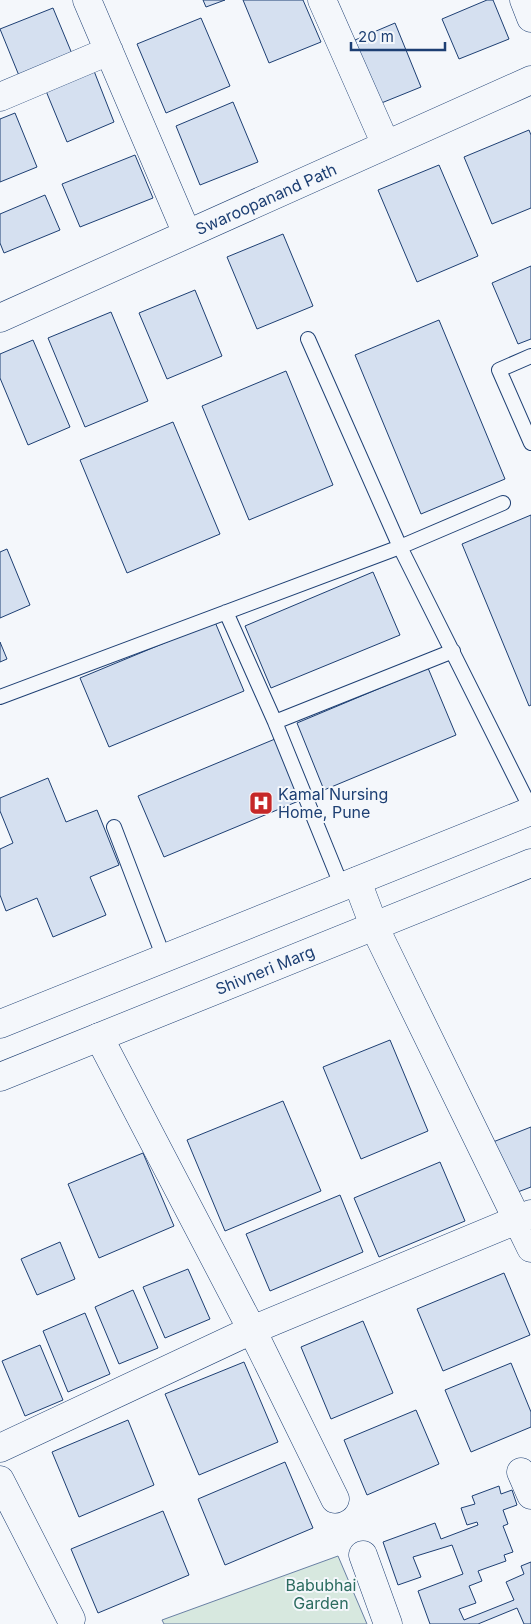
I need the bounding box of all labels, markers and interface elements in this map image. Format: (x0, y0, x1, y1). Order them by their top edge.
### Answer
scale bar (351, 20, 445, 52)
text: 20 m (358, 27, 394, 46)
street label: Swaroopanand Path (192, 159, 340, 239)
place label: Kamal Nursing Home, Pune (278, 784, 388, 822)
hospital icon: Kamal Nursing Home, Pune (248, 790, 274, 816)
street label: Shivneri Marg (213, 941, 317, 999)
park label: Babubhai Garden (286, 1575, 356, 1613)

